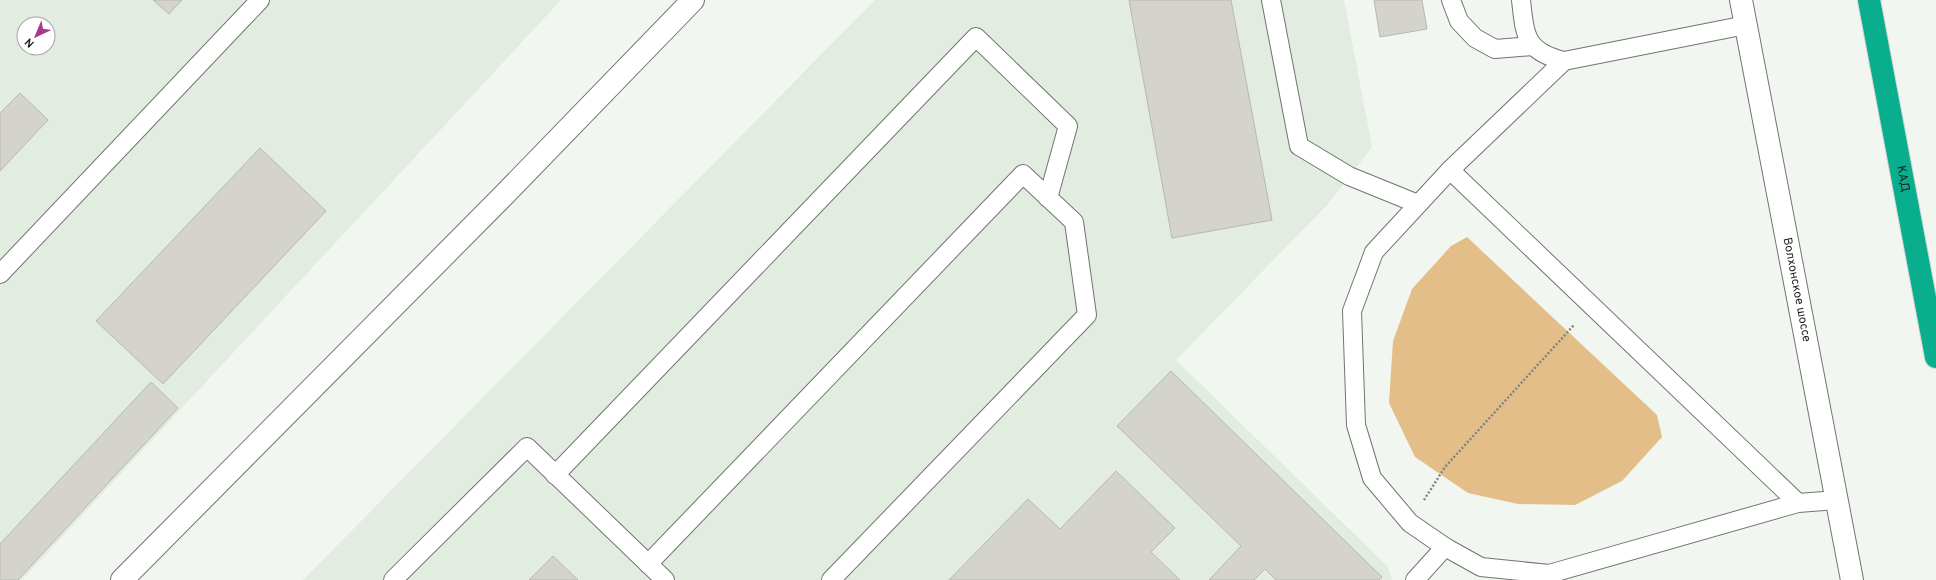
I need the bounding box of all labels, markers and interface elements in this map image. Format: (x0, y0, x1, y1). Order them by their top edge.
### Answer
north arrow (16, 16, 56, 56)
text: N (22, 35, 37, 50)
street label: КАД (1892, 164, 1913, 193)
street label: Волхонское шоссе (1779, 236, 1814, 343)

